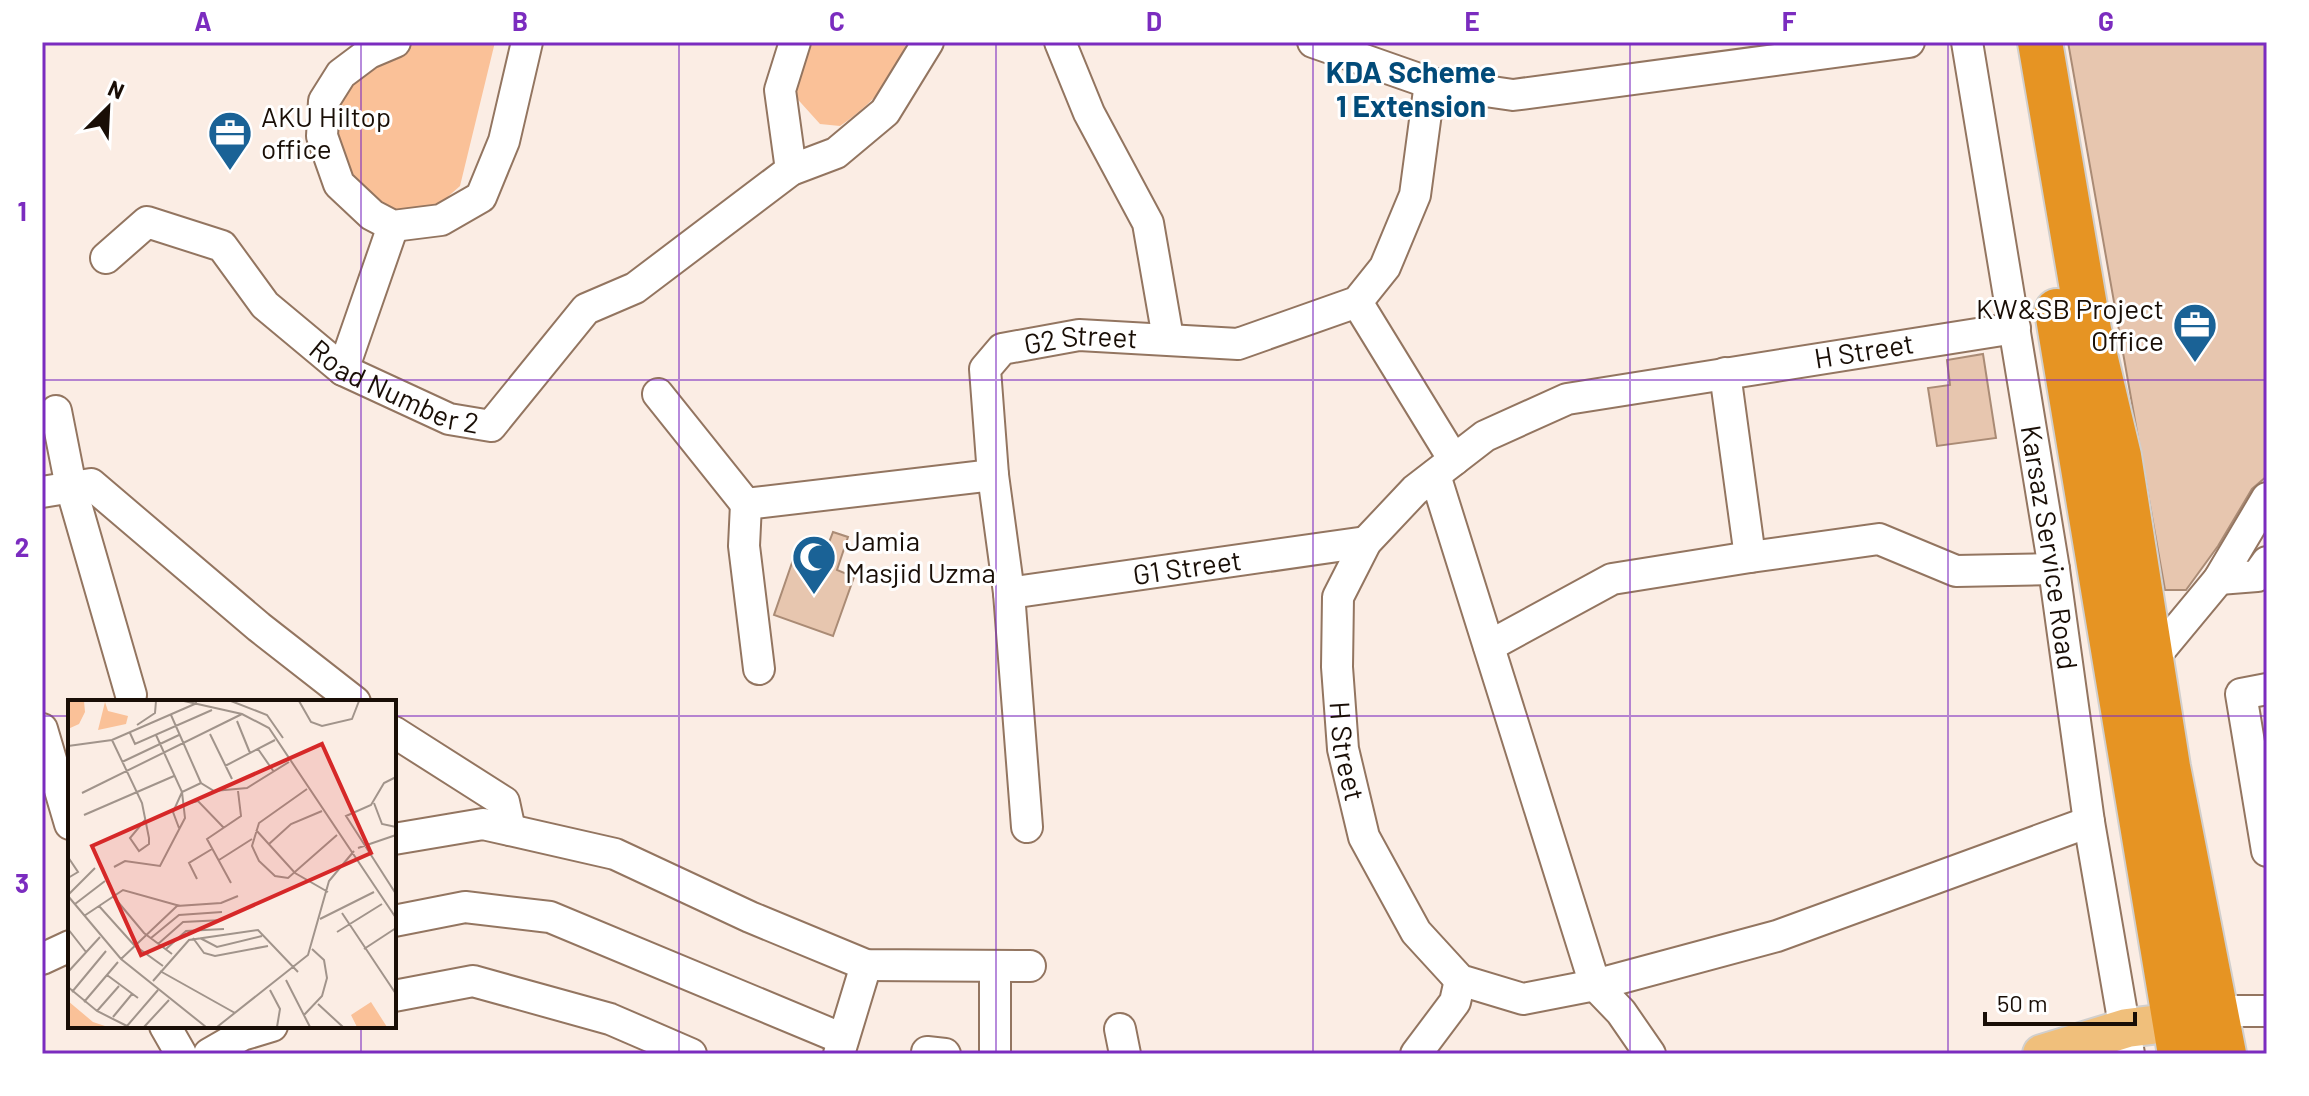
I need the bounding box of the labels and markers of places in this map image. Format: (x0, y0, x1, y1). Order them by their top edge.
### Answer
place label: AKU Hiltop office (261, 99, 391, 165)
office icon: AKU Hiltop office (206, 109, 254, 172)
place label: KW&SB Project Office (1976, 291, 2164, 357)
office icon: KW&SB Project Office (2171, 301, 2219, 364)
place label: Jamia Masjid Uzma (845, 523, 996, 589)
mosque icon: Jamia Masjid Uzma (790, 533, 838, 596)

